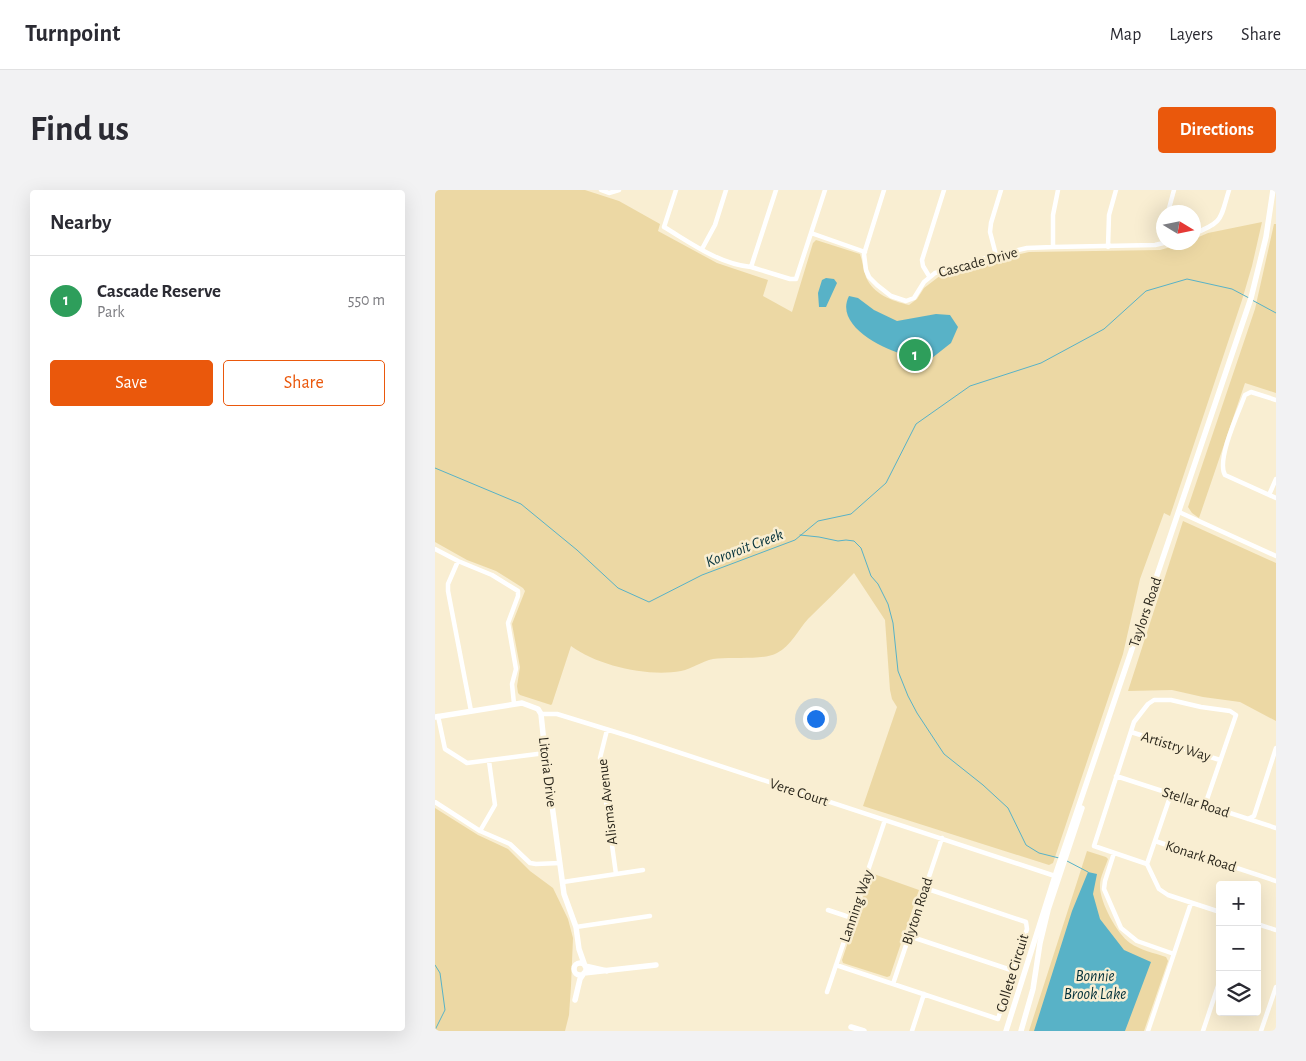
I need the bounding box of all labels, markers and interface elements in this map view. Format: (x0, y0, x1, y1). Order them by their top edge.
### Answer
text: Turnpoint (25, 22, 120, 46)
text: Map (1110, 26, 1141, 44)
text: Layers (1169, 26, 1213, 44)
text: Share (1241, 26, 1281, 44)
button: Directions (1158, 107, 1276, 153)
text: Find us (30, 112, 129, 147)
north arrow (1156, 205, 1201, 250)
text: Nearby (50, 212, 111, 233)
street label: Cascade Drive (937, 245, 1019, 280)
text: Cascade Reserve (97, 282, 221, 301)
text: 1 (63, 292, 69, 308)
text: 550 m (348, 292, 385, 308)
text: Park (97, 304, 125, 320)
pin: 1 (899, 336, 931, 374)
button: Save (50, 360, 213, 406)
button: Share (223, 360, 385, 406)
water label: Kororoit Creek (703, 526, 785, 570)
street label: Taylors Road (1126, 575, 1165, 649)
your location (803, 706, 829, 732)
street label: Artistry Way (1139, 729, 1213, 764)
street label: Litoria Drive (536, 736, 559, 808)
street label: Alisma Avenue (595, 758, 620, 846)
street label: Vere Court (768, 776, 830, 809)
street label: Stellar Road (1160, 785, 1232, 820)
street label: Konark Road (1164, 838, 1238, 875)
street label: Lanning Way (837, 868, 876, 944)
street label: Blyton Road (900, 875, 935, 947)
map controls (1216, 881, 1261, 1016)
button: + (1216, 881, 1261, 926)
button: − (1216, 926, 1261, 971)
street label: Collete Circuit (993, 932, 1032, 1014)
water label: Bonnie Brook Lake (1064, 968, 1126, 1002)
button: layers (1216, 971, 1261, 1016)

